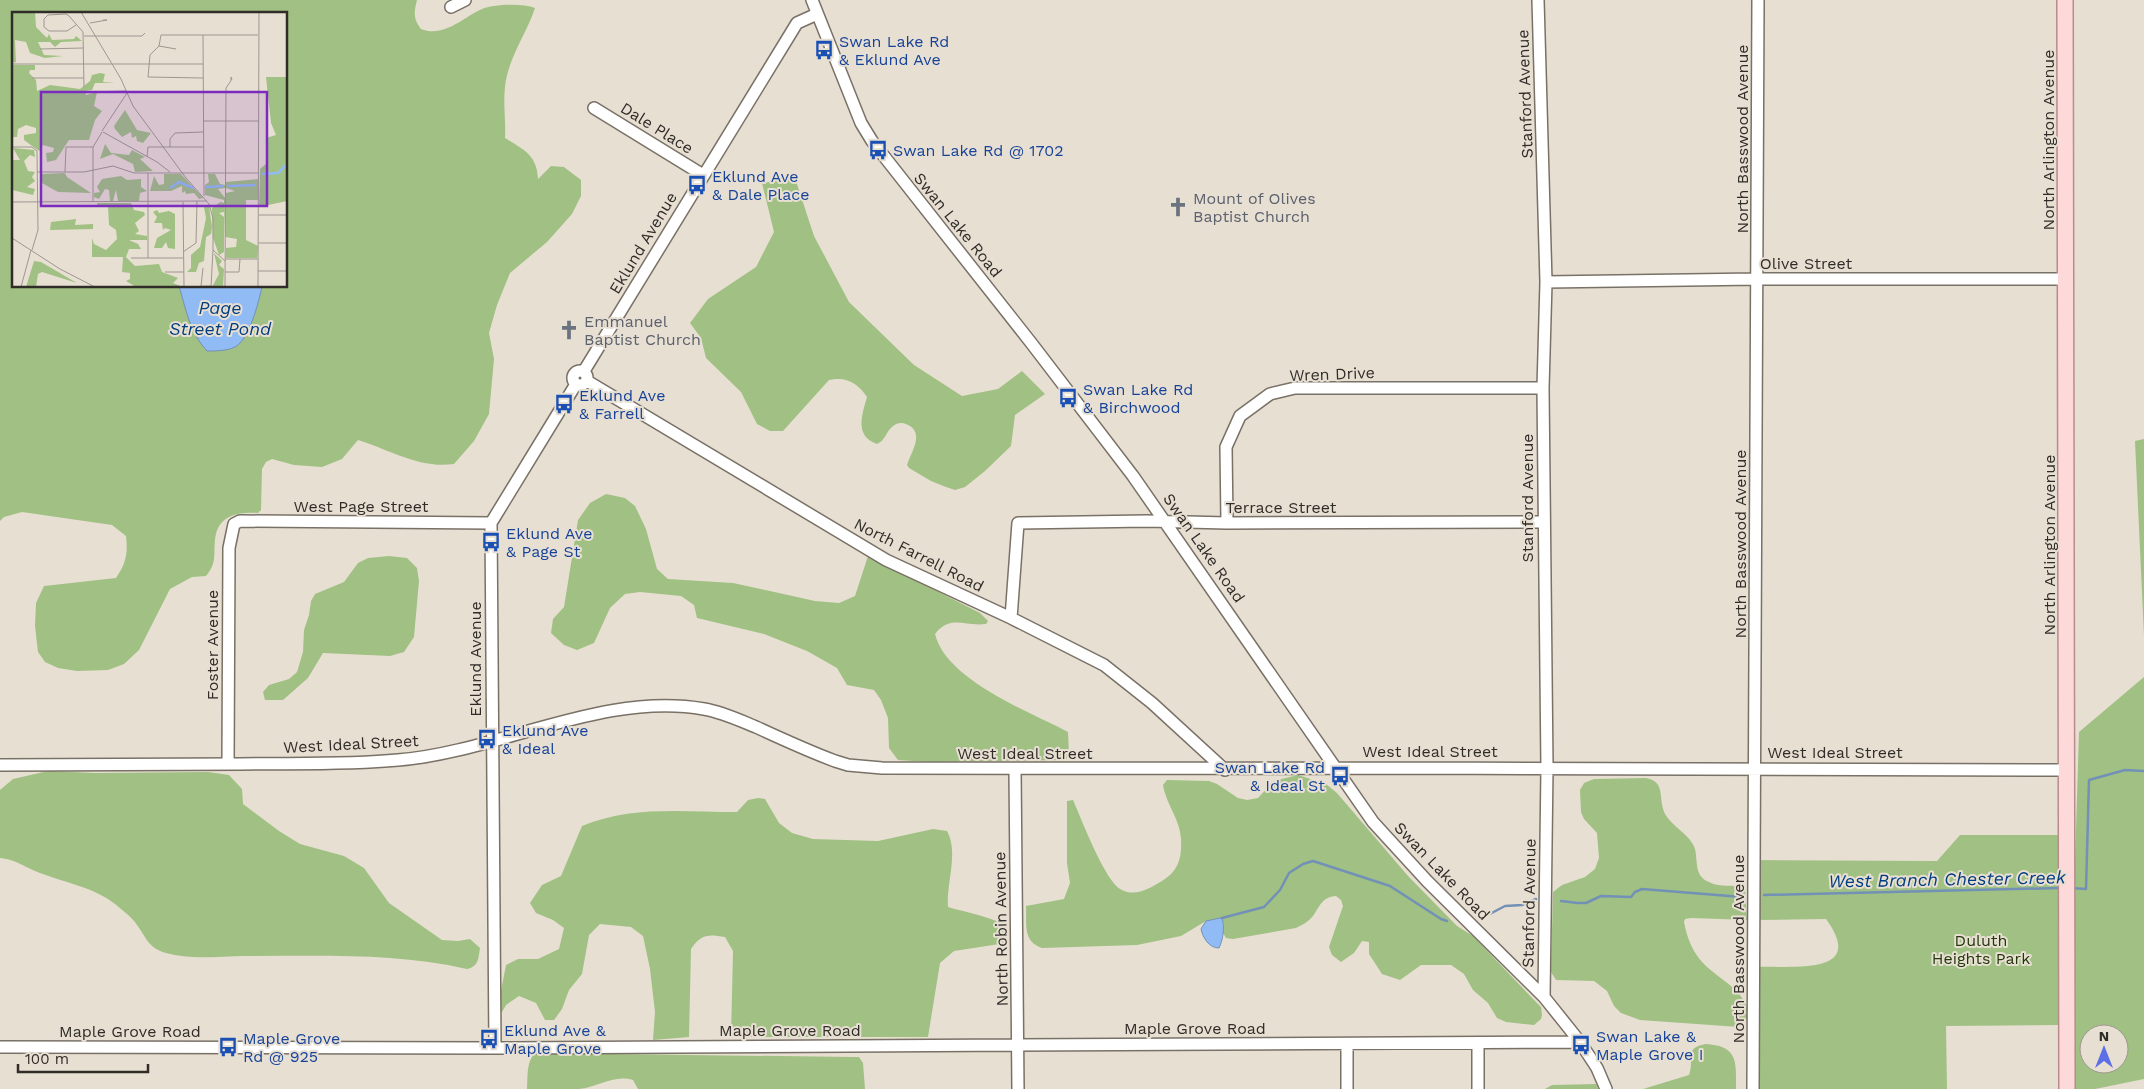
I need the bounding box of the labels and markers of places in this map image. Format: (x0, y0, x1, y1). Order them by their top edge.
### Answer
place label: Swan Lake Rd & Eklund Ave (839, 32, 949, 69)
bus stop icon: Swan Lake Rd & Eklund Ave (813, 39, 835, 61)
bus stop icon: Swan Lake Rd @ 1702 (867, 139, 889, 161)
place label: Swan Lake Rd @ 1702 (893, 141, 1063, 160)
place label: Eklund Ave & Dale Place (712, 167, 810, 204)
bus stop icon: Eklund Ave & Dale Place (686, 174, 708, 196)
place label: Mount of Olives Baptist Church (1193, 189, 1316, 226)
church icon: Mount of Olives Baptist Church (1167, 196, 1189, 218)
place label: Emmanuel Baptist Church (584, 312, 701, 349)
church icon: Emmanuel Baptist Church (558, 319, 580, 341)
place label: Swan Lake Rd & Birchwood (1083, 380, 1193, 417)
place label: Eklund Ave & Farrell (579, 386, 665, 423)
bus stop icon: Swan Lake Rd & Birchwood (1057, 387, 1079, 409)
bus stop icon: Eklund Ave & Farrell (553, 393, 575, 415)
place label: Eklund Ave & Page St (506, 524, 592, 561)
bus stop icon: Eklund Ave & Page St (480, 531, 502, 553)
place label: Eklund Ave & Ideal (502, 721, 588, 758)
bus stop icon: Eklund Ave & Ideal (476, 728, 498, 750)
place label: Swan Lake Rd & Ideal St (1215, 758, 1325, 795)
bus stop icon: Swan Lake Rd & Ideal St (1329, 765, 1351, 787)
place label: Eklund Ave & Maple Grove (504, 1021, 607, 1058)
place label: Swan Lake & Maple Grove I (1596, 1027, 1703, 1064)
bus stop icon: Eklund Ave & Maple Grove (478, 1028, 500, 1050)
place label: Maple Grove Rd @ 925 (243, 1029, 340, 1066)
bus stop icon: Swan Lake & Maple Grove I (1570, 1034, 1592, 1056)
bus stop icon: Maple Grove Rd @ 925 (217, 1036, 239, 1058)

